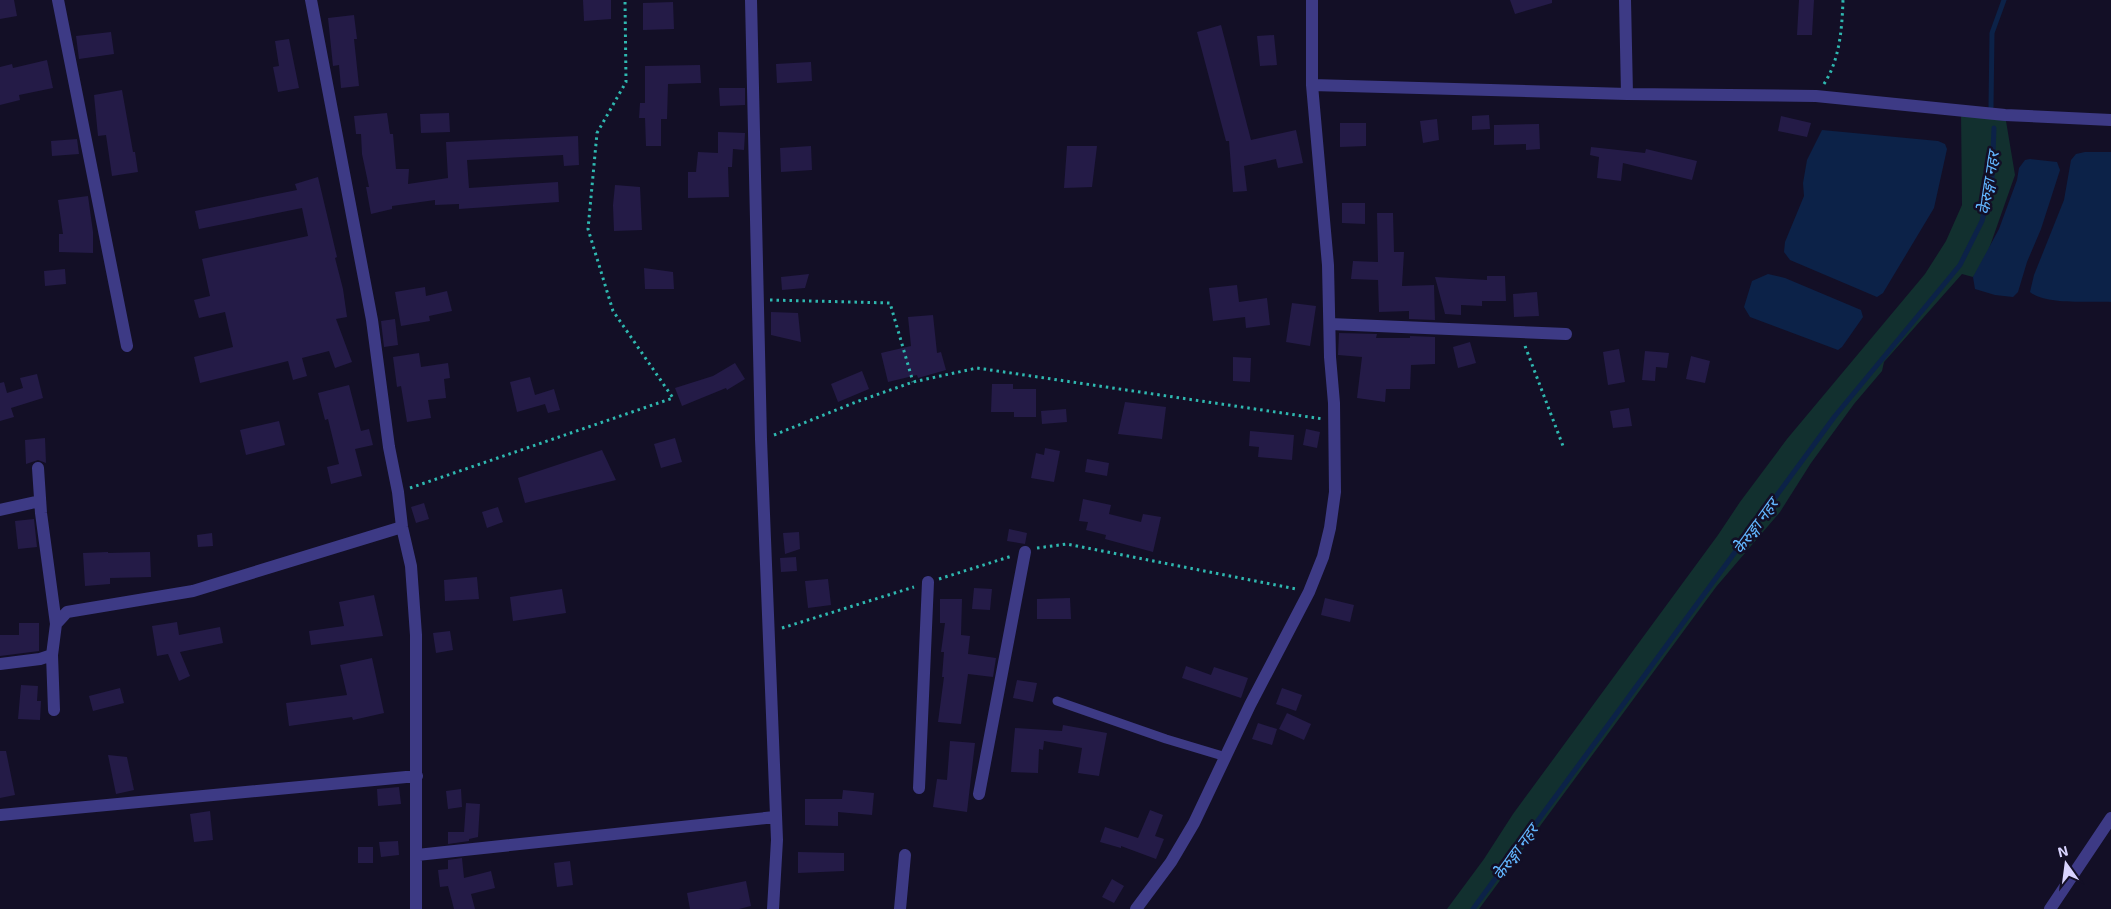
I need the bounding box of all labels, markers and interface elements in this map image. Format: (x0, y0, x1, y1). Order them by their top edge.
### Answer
water label: केेरुङ्गा नहर (1973, 147, 2002, 216)
water label: केेरुङ्गा नहर (1728, 492, 1783, 557)
water label: केेरुङ्गा नहर (1488, 818, 1543, 883)
north arrow (2041, 839, 2091, 889)
text: N (2056, 841, 2070, 860)

